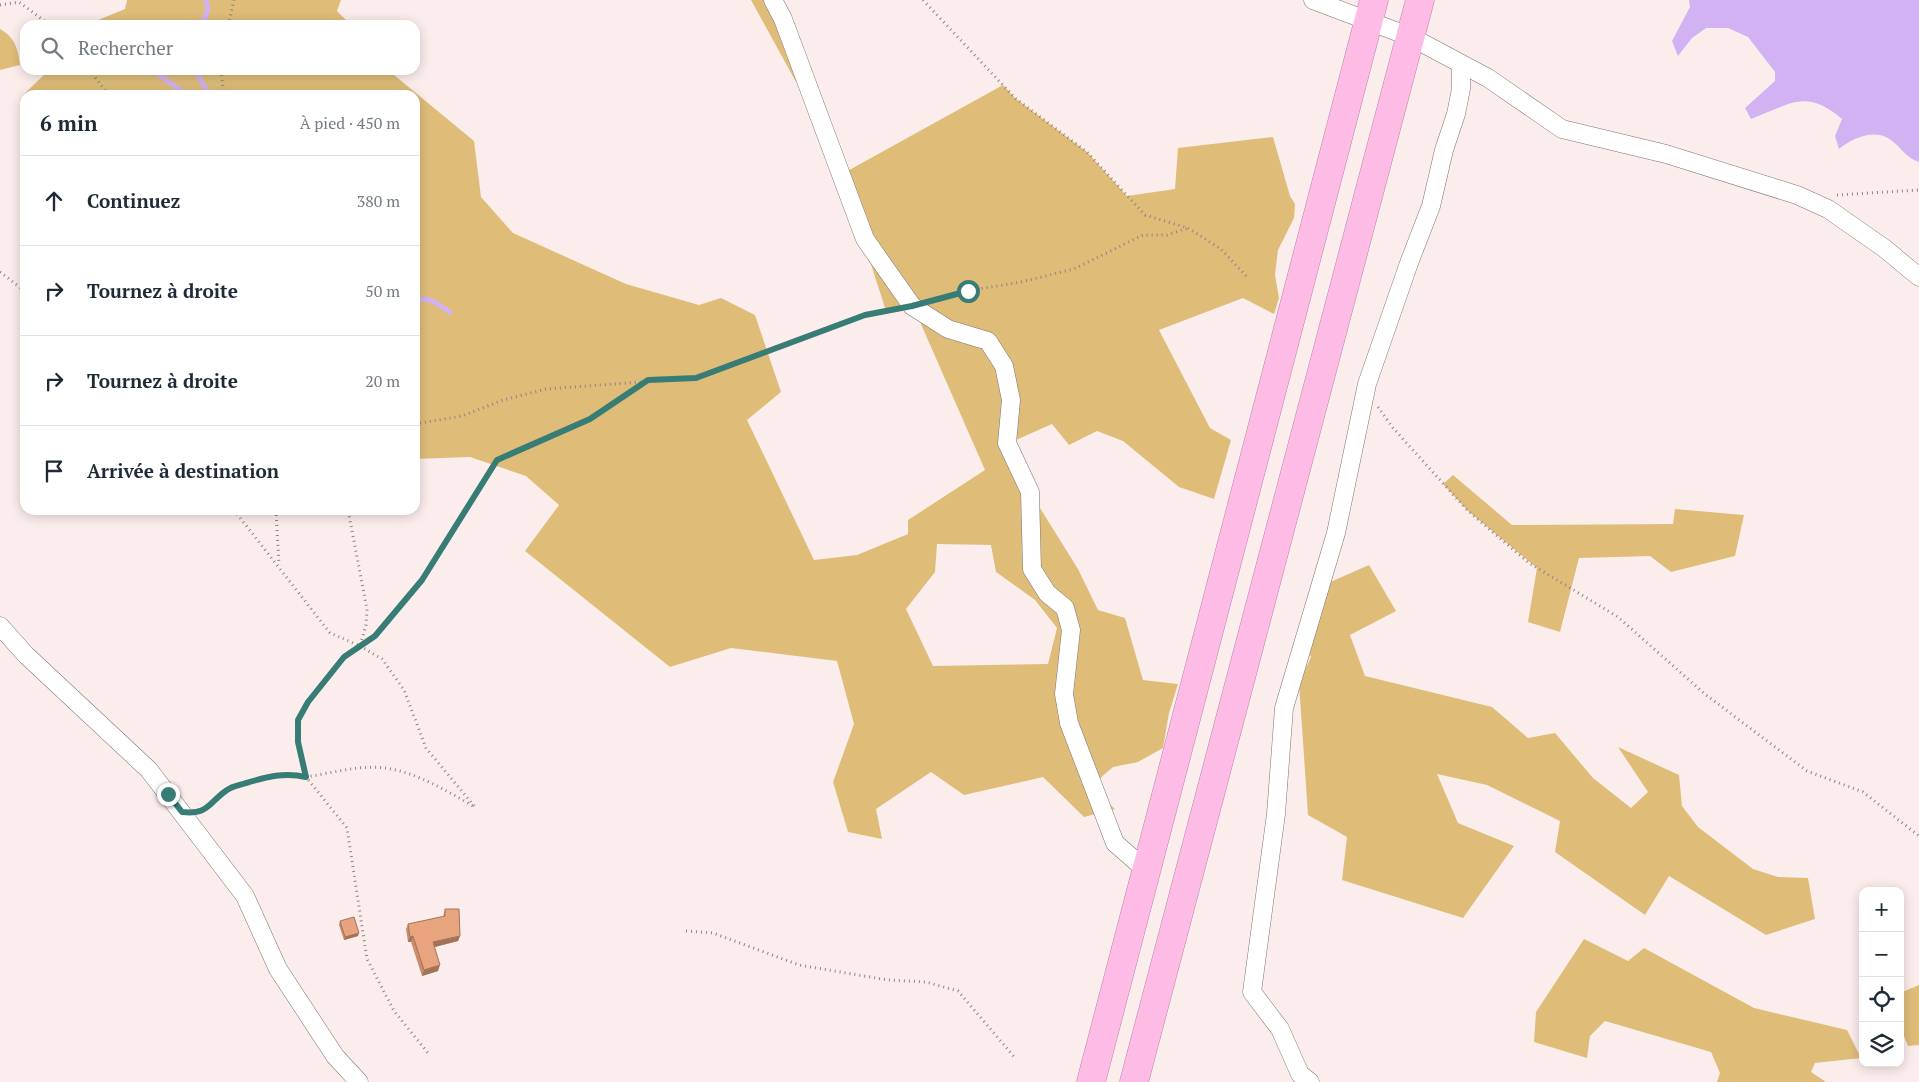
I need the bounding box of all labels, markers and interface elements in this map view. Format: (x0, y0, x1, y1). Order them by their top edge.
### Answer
search box (20, 20, 420, 75)
icon: search (38, 34, 66, 62)
text: Rechercher (78, 35, 173, 60)
text: 6 min (40, 109, 97, 137)
text: À pied · 450 m (300, 112, 400, 134)
icon: ahead (40, 187, 68, 215)
text: Continuez (87, 188, 180, 213)
text: 380 m (357, 190, 400, 212)
icon: right (40, 277, 68, 305)
text: Tournez à droite (87, 278, 238, 303)
text: 50 m (365, 280, 400, 302)
route start (957, 280, 980, 303)
icon: right (40, 367, 68, 395)
text: Tournez à droite (87, 368, 238, 393)
text: 20 m (365, 370, 400, 392)
icon: arrive (40, 457, 68, 485)
text: Arrivée à destination (87, 458, 279, 483)
route end (157, 783, 180, 806)
map controls (1859, 887, 1904, 1067)
button: + (1859, 887, 1904, 932)
button: − (1859, 932, 1904, 977)
button: locate (1859, 977, 1904, 1022)
button: layers (1859, 1022, 1904, 1067)

